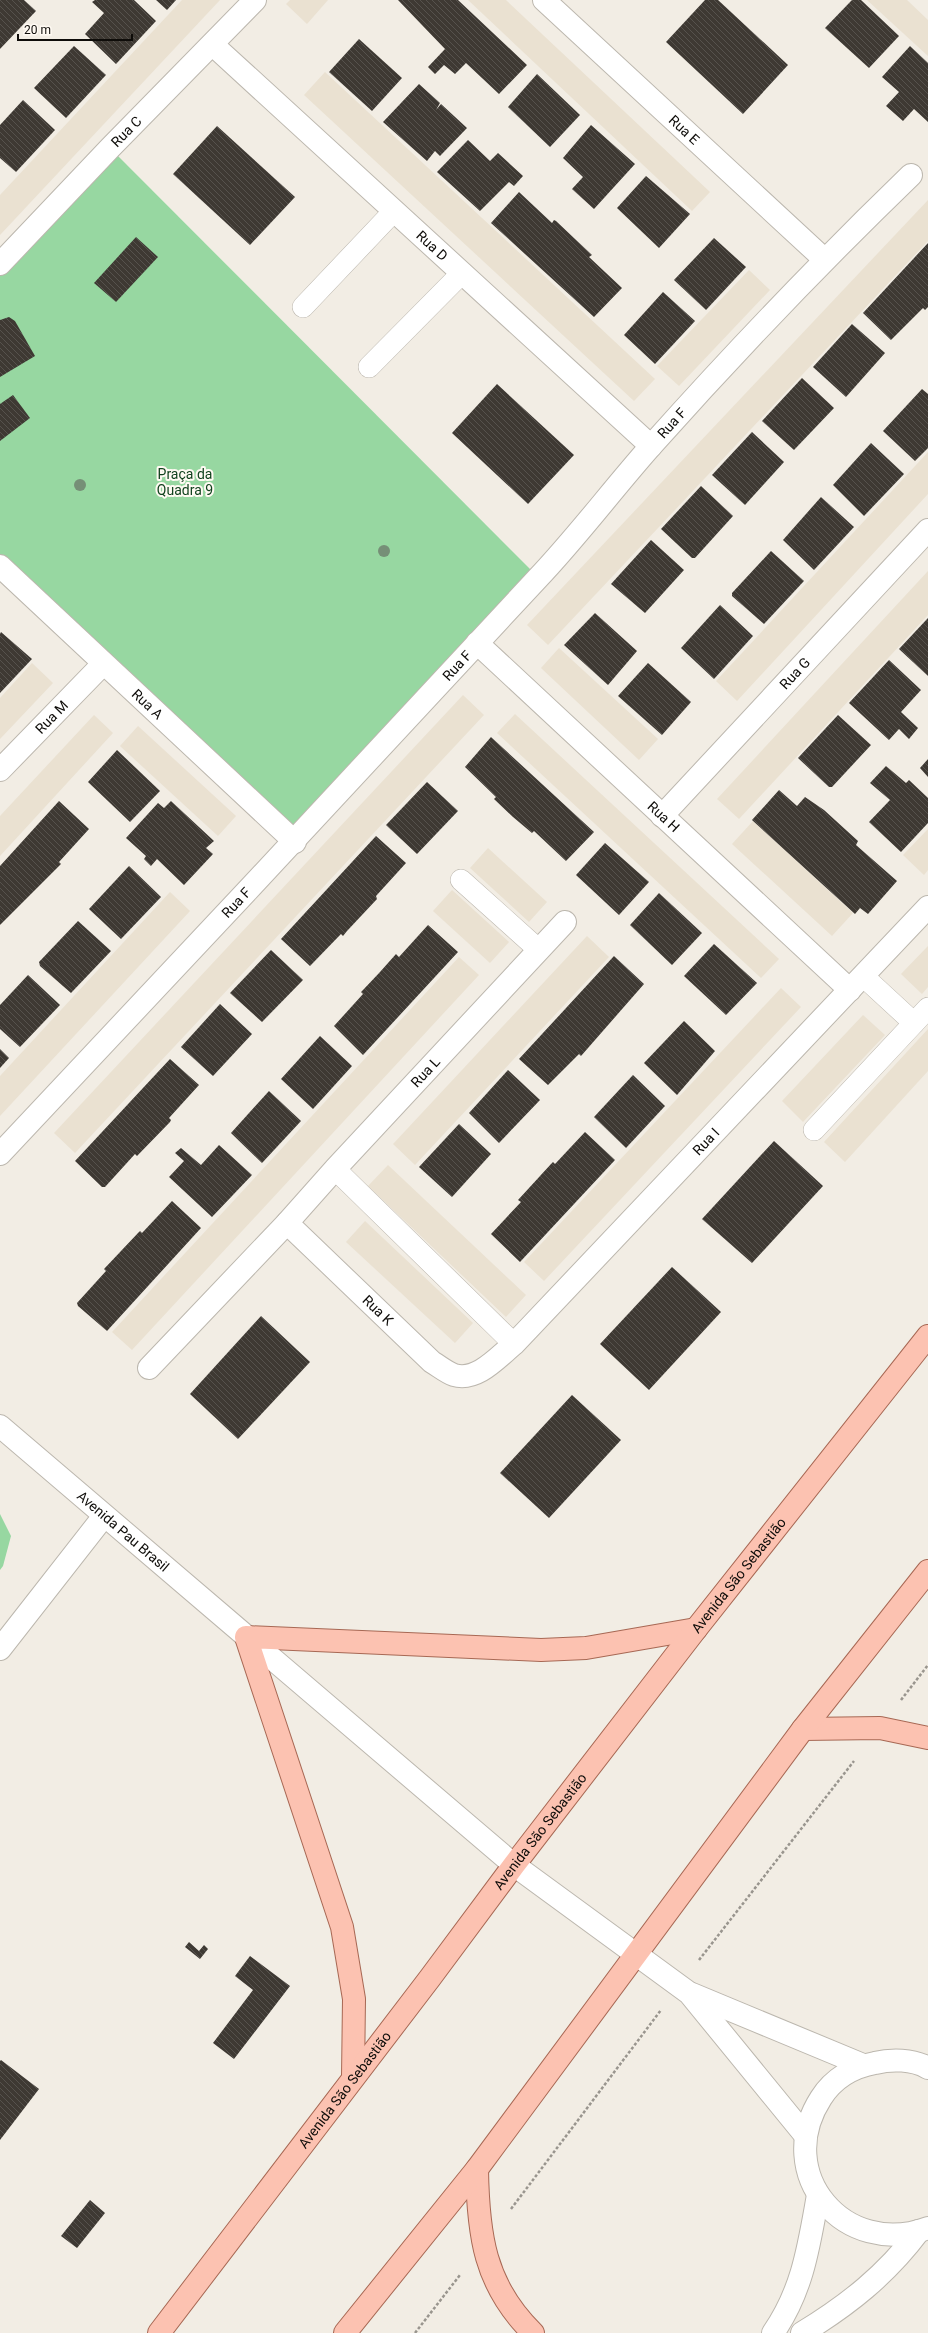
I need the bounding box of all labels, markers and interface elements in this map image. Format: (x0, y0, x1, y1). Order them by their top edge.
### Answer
scale bar (18, 16, 132, 42)
text: 20 m (24, 23, 51, 37)
street label: Rua E (666, 112, 703, 148)
street label: Rua C (108, 113, 145, 150)
street label: Rua D (413, 227, 451, 264)
street label: Rua F (654, 404, 690, 441)
park label: Praça da Quadra 9 (157, 466, 213, 498)
street label: Rua F (439, 647, 475, 684)
street label: Rua G (776, 654, 813, 692)
street label: Rua A (129, 686, 166, 722)
street label: Rua M (32, 697, 71, 737)
street label: Rua H (645, 798, 683, 835)
street label: Rua F (218, 884, 254, 921)
street label: Rua L (408, 1053, 443, 1090)
street label: Rua I (689, 1125, 722, 1158)
street label: Rua K (359, 1292, 397, 1329)
street label: Avenida Pau Brasil (74, 1488, 172, 1575)
street label: Avenida São Sebastião (688, 1514, 789, 1636)
street label: Avenida São Sebastião (490, 1770, 590, 1893)
street label: Avenida São Sebastião (295, 2028, 394, 2151)

